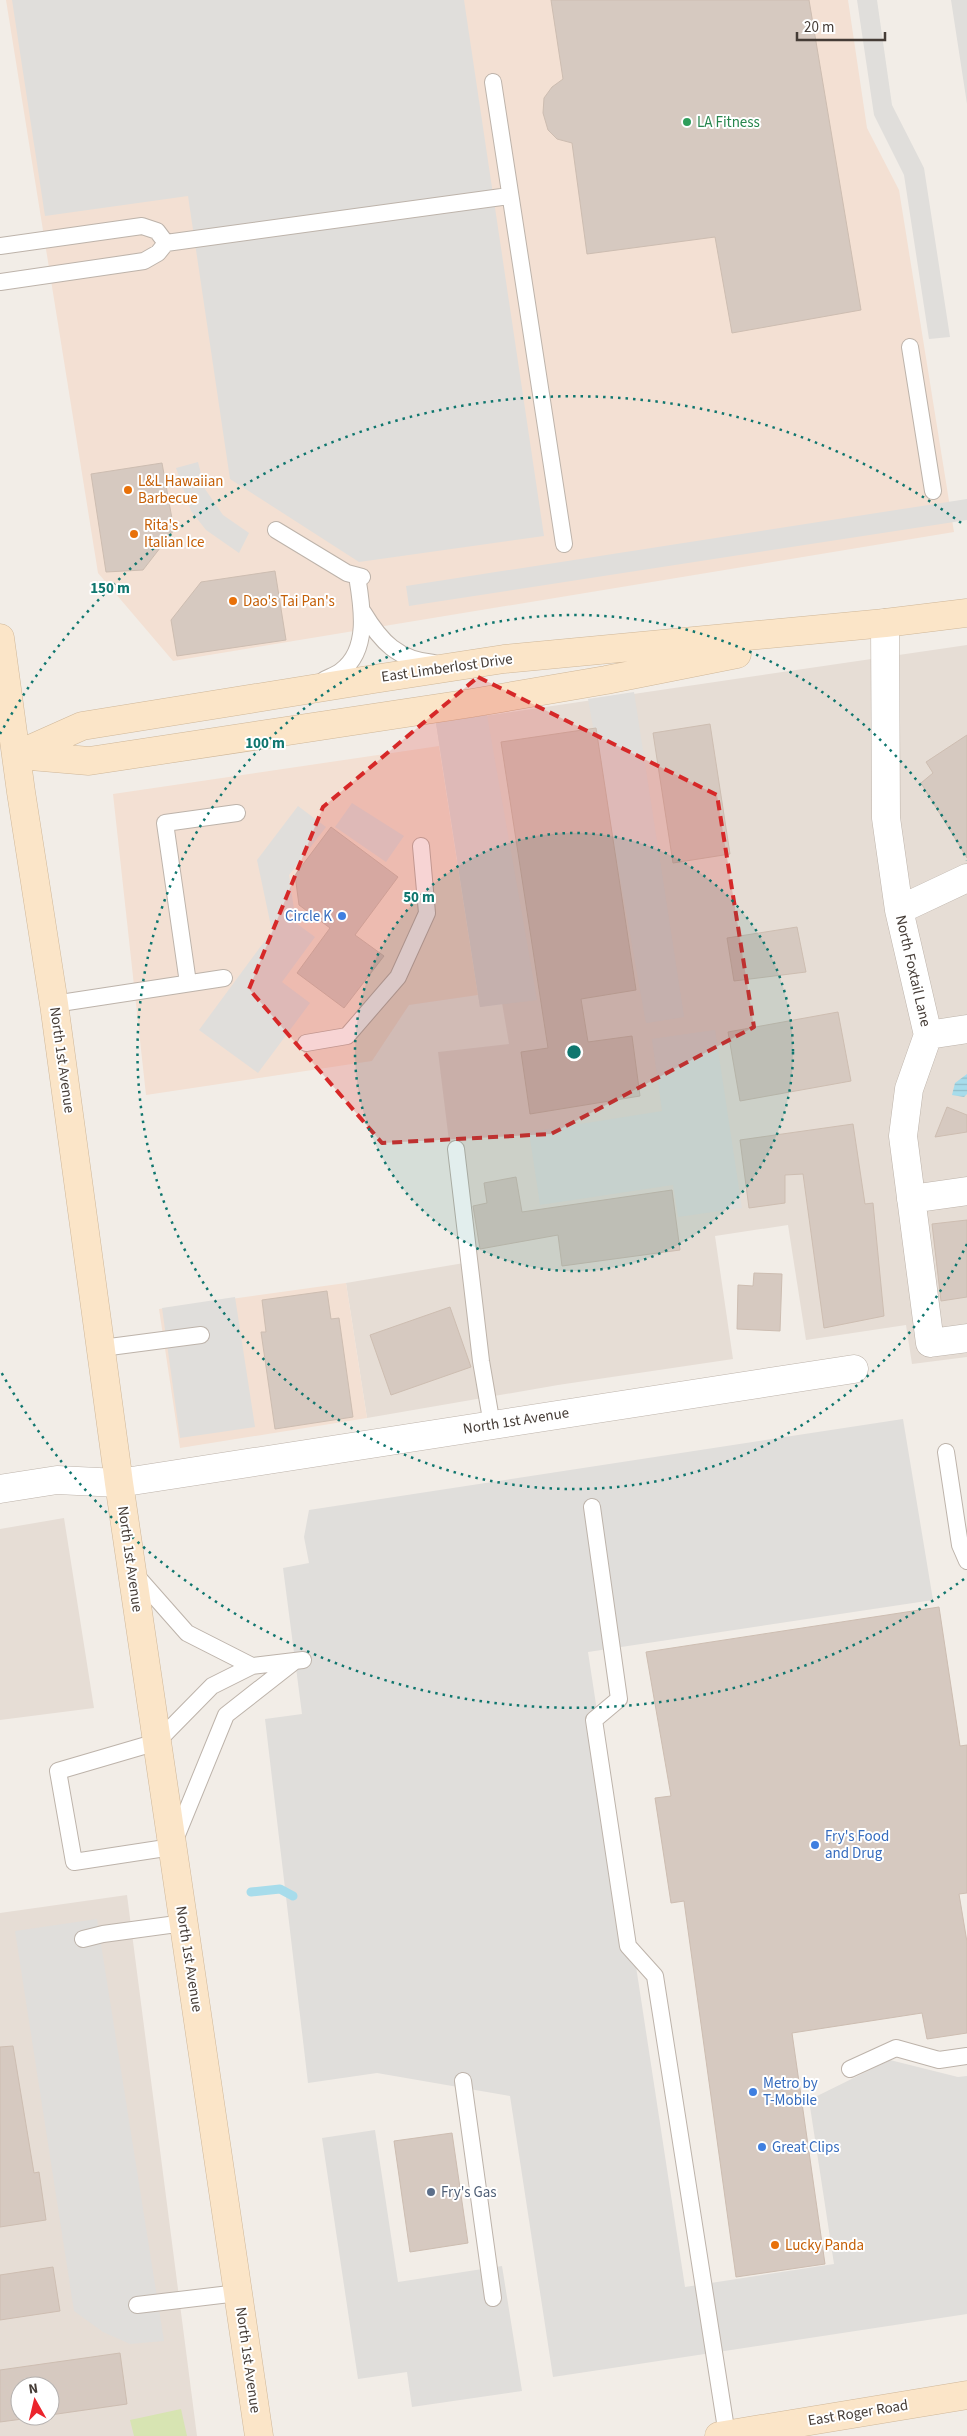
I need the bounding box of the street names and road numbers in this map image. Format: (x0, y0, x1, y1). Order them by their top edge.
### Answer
street label: East Limberlost Drive (380, 648, 514, 688)
street label: North Foxtail Lane (890, 913, 936, 1029)
street label: North 1st Avenue (44, 1006, 80, 1114)
street label: North 1st Avenue (462, 1402, 570, 1440)
street label: North 1st Avenue (112, 1505, 148, 1613)
street label: North 1st Avenue (170, 1905, 208, 2013)
street label: North 1st Avenue (230, 2306, 266, 2414)
street label: East Roger Road (806, 2395, 910, 2431)

